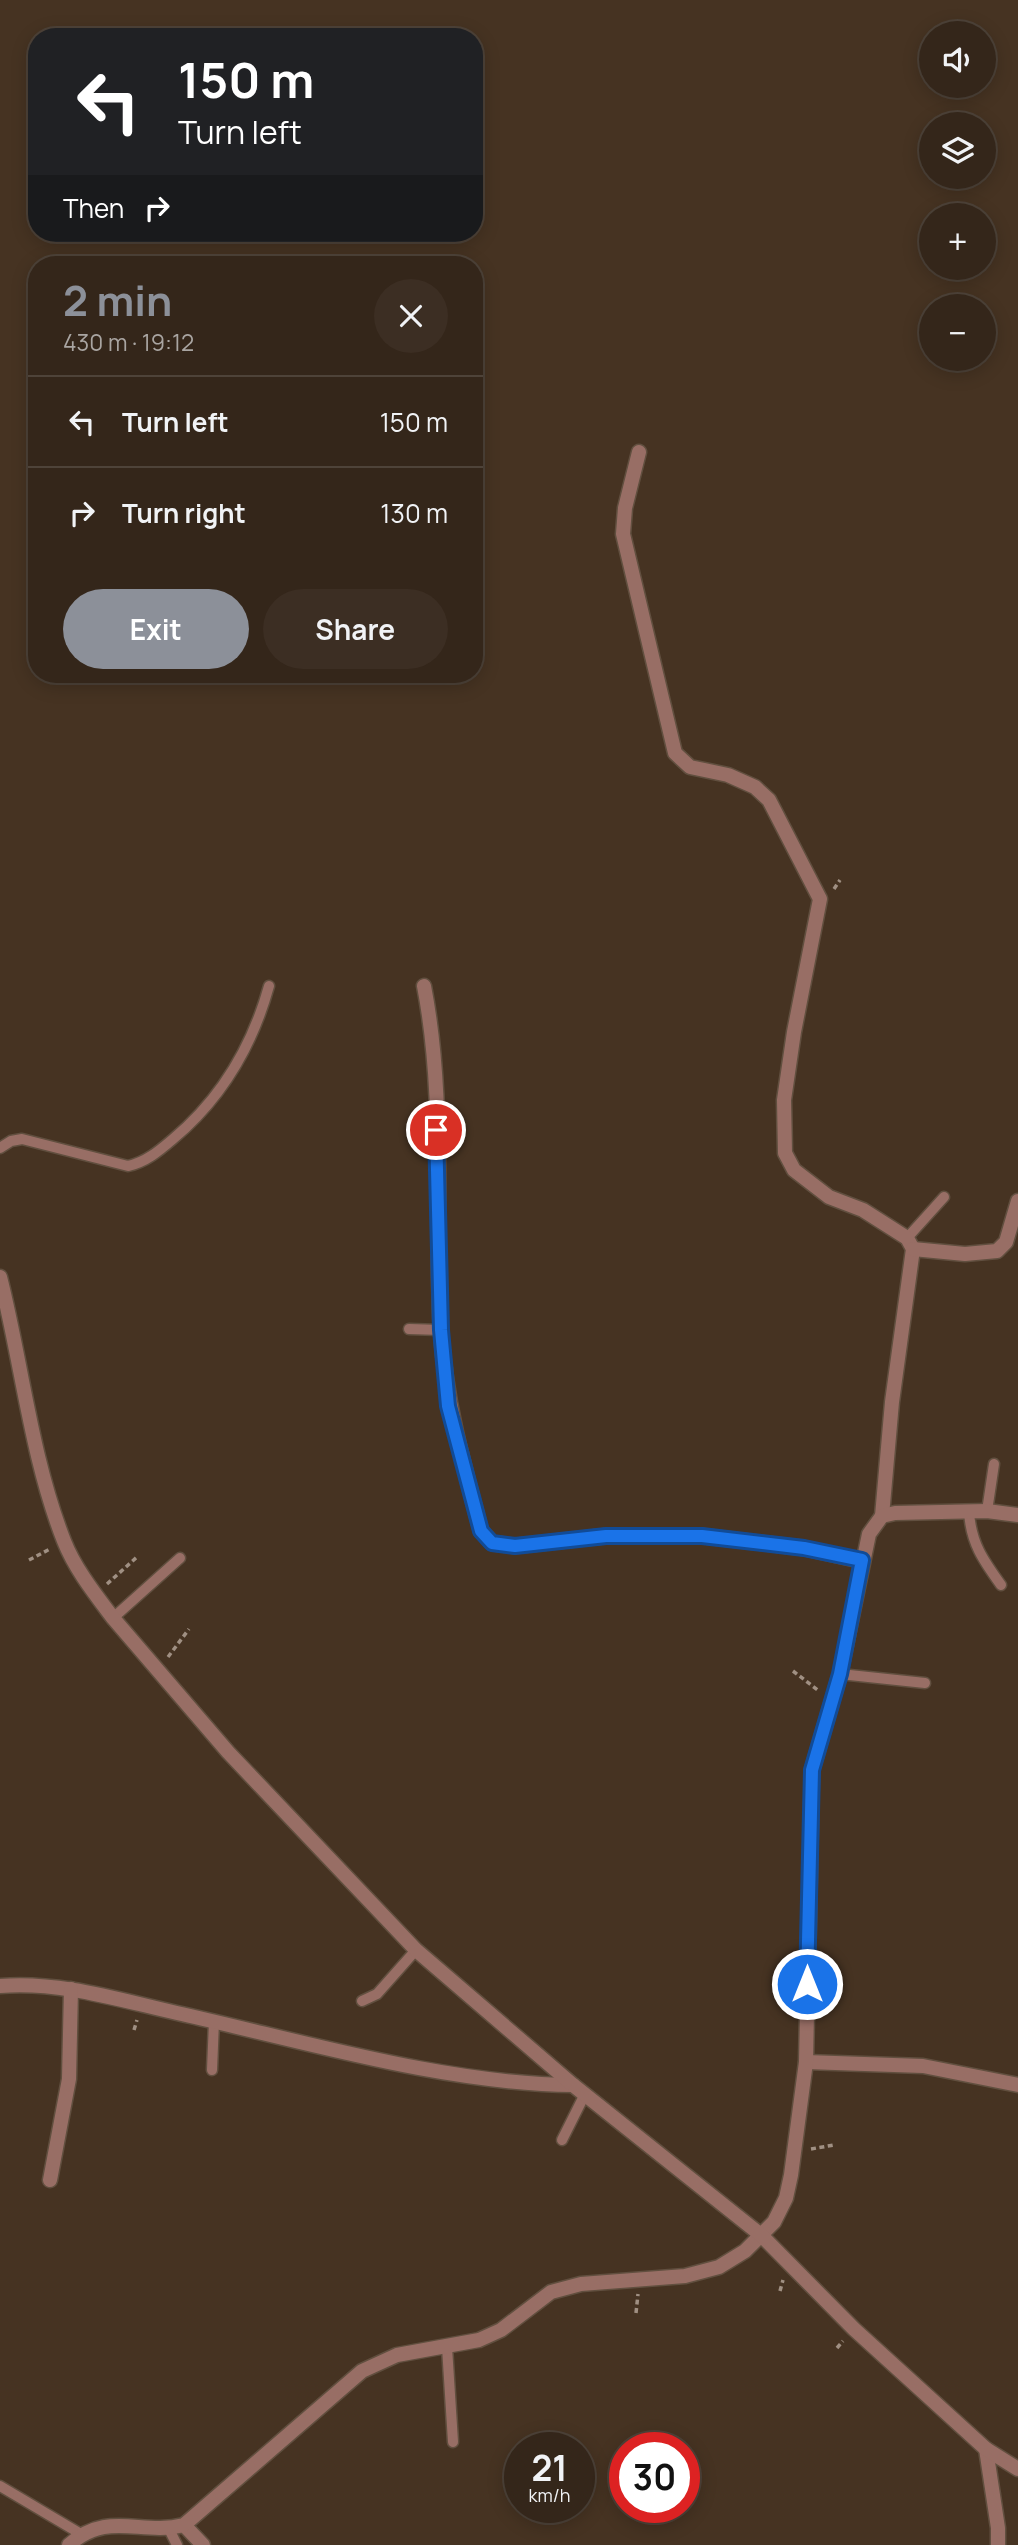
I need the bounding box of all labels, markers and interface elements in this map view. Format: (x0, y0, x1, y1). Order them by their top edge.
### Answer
map controls (919, 21, 996, 371)
button: sound (919, 21, 996, 98)
text: 150 m (178, 46, 314, 113)
icon: left (63, 56, 154, 147)
text: Turn left (178, 110, 302, 154)
button: layers (919, 112, 996, 189)
icon: right (138, 189, 176, 227)
text: Then (63, 190, 124, 226)
button: + (919, 203, 996, 280)
text: 2 min (63, 271, 172, 329)
button: close (374, 279, 448, 353)
button: − (919, 294, 996, 371)
text: 430 m · 19:12 (63, 326, 194, 358)
icon: left (63, 403, 101, 441)
text: Turn left (122, 404, 229, 440)
text: 150 m (380, 404, 448, 440)
icon: right (63, 494, 101, 532)
text: Turn right (122, 495, 246, 531)
text: 130 m (380, 495, 448, 531)
button: Exit (63, 589, 249, 669)
button: Share (263, 589, 448, 669)
pin (406, 1100, 466, 1160)
icon: arrive (417, 1111, 455, 1149)
position arrow (770, 1947, 844, 2021)
speed limit sign: 30 (609, 2432, 700, 2523)
text: 21 (531, 2444, 568, 2492)
text: km/h (529, 2483, 570, 2507)

